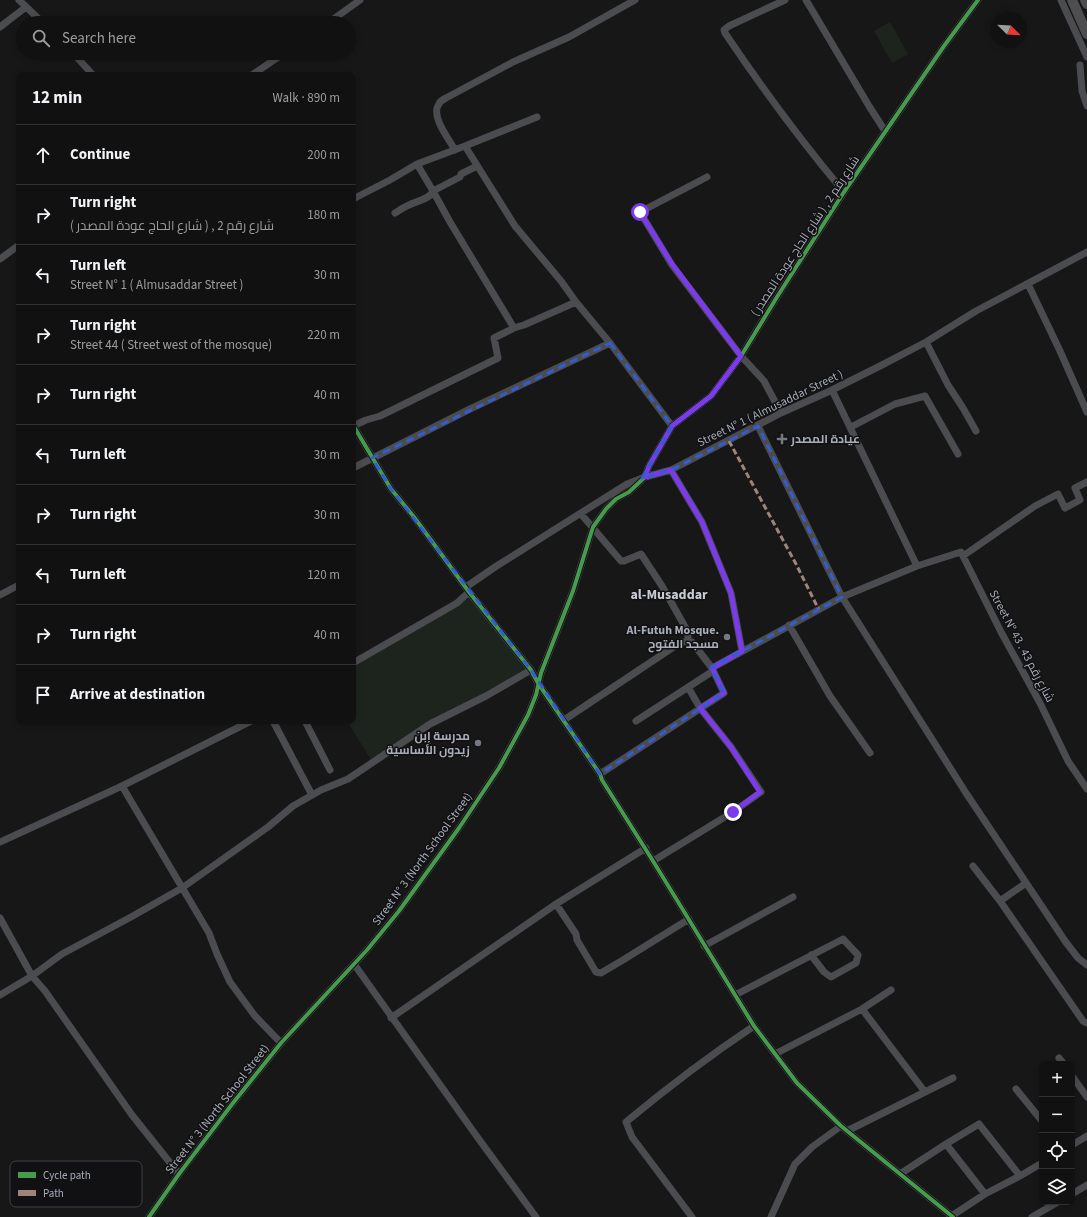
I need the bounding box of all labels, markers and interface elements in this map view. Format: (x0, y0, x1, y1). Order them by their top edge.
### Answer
north arrow (991, 12, 1027, 48)
search box (16, 16, 356, 60)
icon: search (30, 27, 52, 49)
text: Search here (62, 28, 136, 49)
text: 12 min (32, 86, 82, 110)
text: Walk · 890 m (272, 89, 340, 107)
icon: ahead (32, 144, 54, 166)
text: Continue (70, 144, 130, 165)
text: 200 m (307, 146, 340, 164)
street label: شارع رقم 2 , ( شارع الحاج عودة المصدر ) (747, 153, 864, 320)
text: Turn right (70, 192, 136, 213)
route start (631, 203, 649, 221)
icon: right (32, 204, 54, 226)
text: 180 m (307, 206, 340, 224)
text: شارع رقم 2 , ( شارع الحاج عودة المصدر ) (70, 217, 274, 235)
text: Turn left (70, 255, 126, 276)
icon: left (32, 264, 54, 286)
text: 30 m (314, 266, 340, 284)
text: Street N° 1 ( Almusaddar Street ) (70, 276, 244, 294)
text: Turn right (70, 315, 136, 336)
icon: right (32, 324, 54, 346)
text: 220 m (307, 326, 340, 344)
text: Street 44 ( Street west of the mosque) (70, 336, 272, 354)
street label: Street N° 1 ( Almusaddar Street ) (695, 366, 846, 451)
icon: right (32, 384, 54, 406)
text: Turn right (70, 384, 136, 405)
text: 40 m (314, 386, 340, 404)
place label: عيادة المصدر (790, 431, 860, 448)
marker: عيادة المصدر (776, 433, 788, 445)
icon: left (32, 444, 54, 466)
text: Turn left (70, 444, 126, 465)
text: 30 m (314, 446, 340, 464)
icon: right (32, 504, 54, 526)
text: Turn right (70, 504, 136, 525)
text: 30 m (314, 506, 340, 524)
icon: left (32, 564, 54, 586)
text: Turn left (70, 564, 126, 585)
text: 120 m (307, 566, 340, 584)
district label: al-Musaddar (630, 585, 708, 605)
street label: Street N° 43 . شارع رقم 43 (985, 587, 1058, 705)
place label: Al-Futuh Mosque. مسجد الفتوح (626, 622, 719, 653)
icon: right (32, 624, 54, 646)
text: Turn right (70, 624, 136, 645)
text: 40 m (314, 626, 340, 644)
marker: Al-Futuh Mosque. مسجد الفتوح (722, 632, 732, 642)
icon: arrive (32, 684, 54, 706)
text: Arrive at destination (70, 684, 205, 705)
place label: مدرسة إبن زيدون الأساسية (386, 728, 470, 759)
marker: مدرسة إبن زيدون الأساسية (473, 738, 483, 748)
street label: Street N° 3 (North School Street) (368, 789, 476, 929)
route end (724, 803, 742, 821)
street label: Street N° 3 (North School Street) (161, 1041, 274, 1178)
map controls (1039, 1061, 1075, 1205)
button: + (1039, 1061, 1075, 1097)
button: − (1039, 1097, 1075, 1133)
button: locate (1039, 1133, 1075, 1169)
legend (10, 1161, 142, 1207)
text: Cycle path (43, 1168, 91, 1183)
button: layers (1039, 1169, 1075, 1205)
text: Path (43, 1186, 64, 1201)

